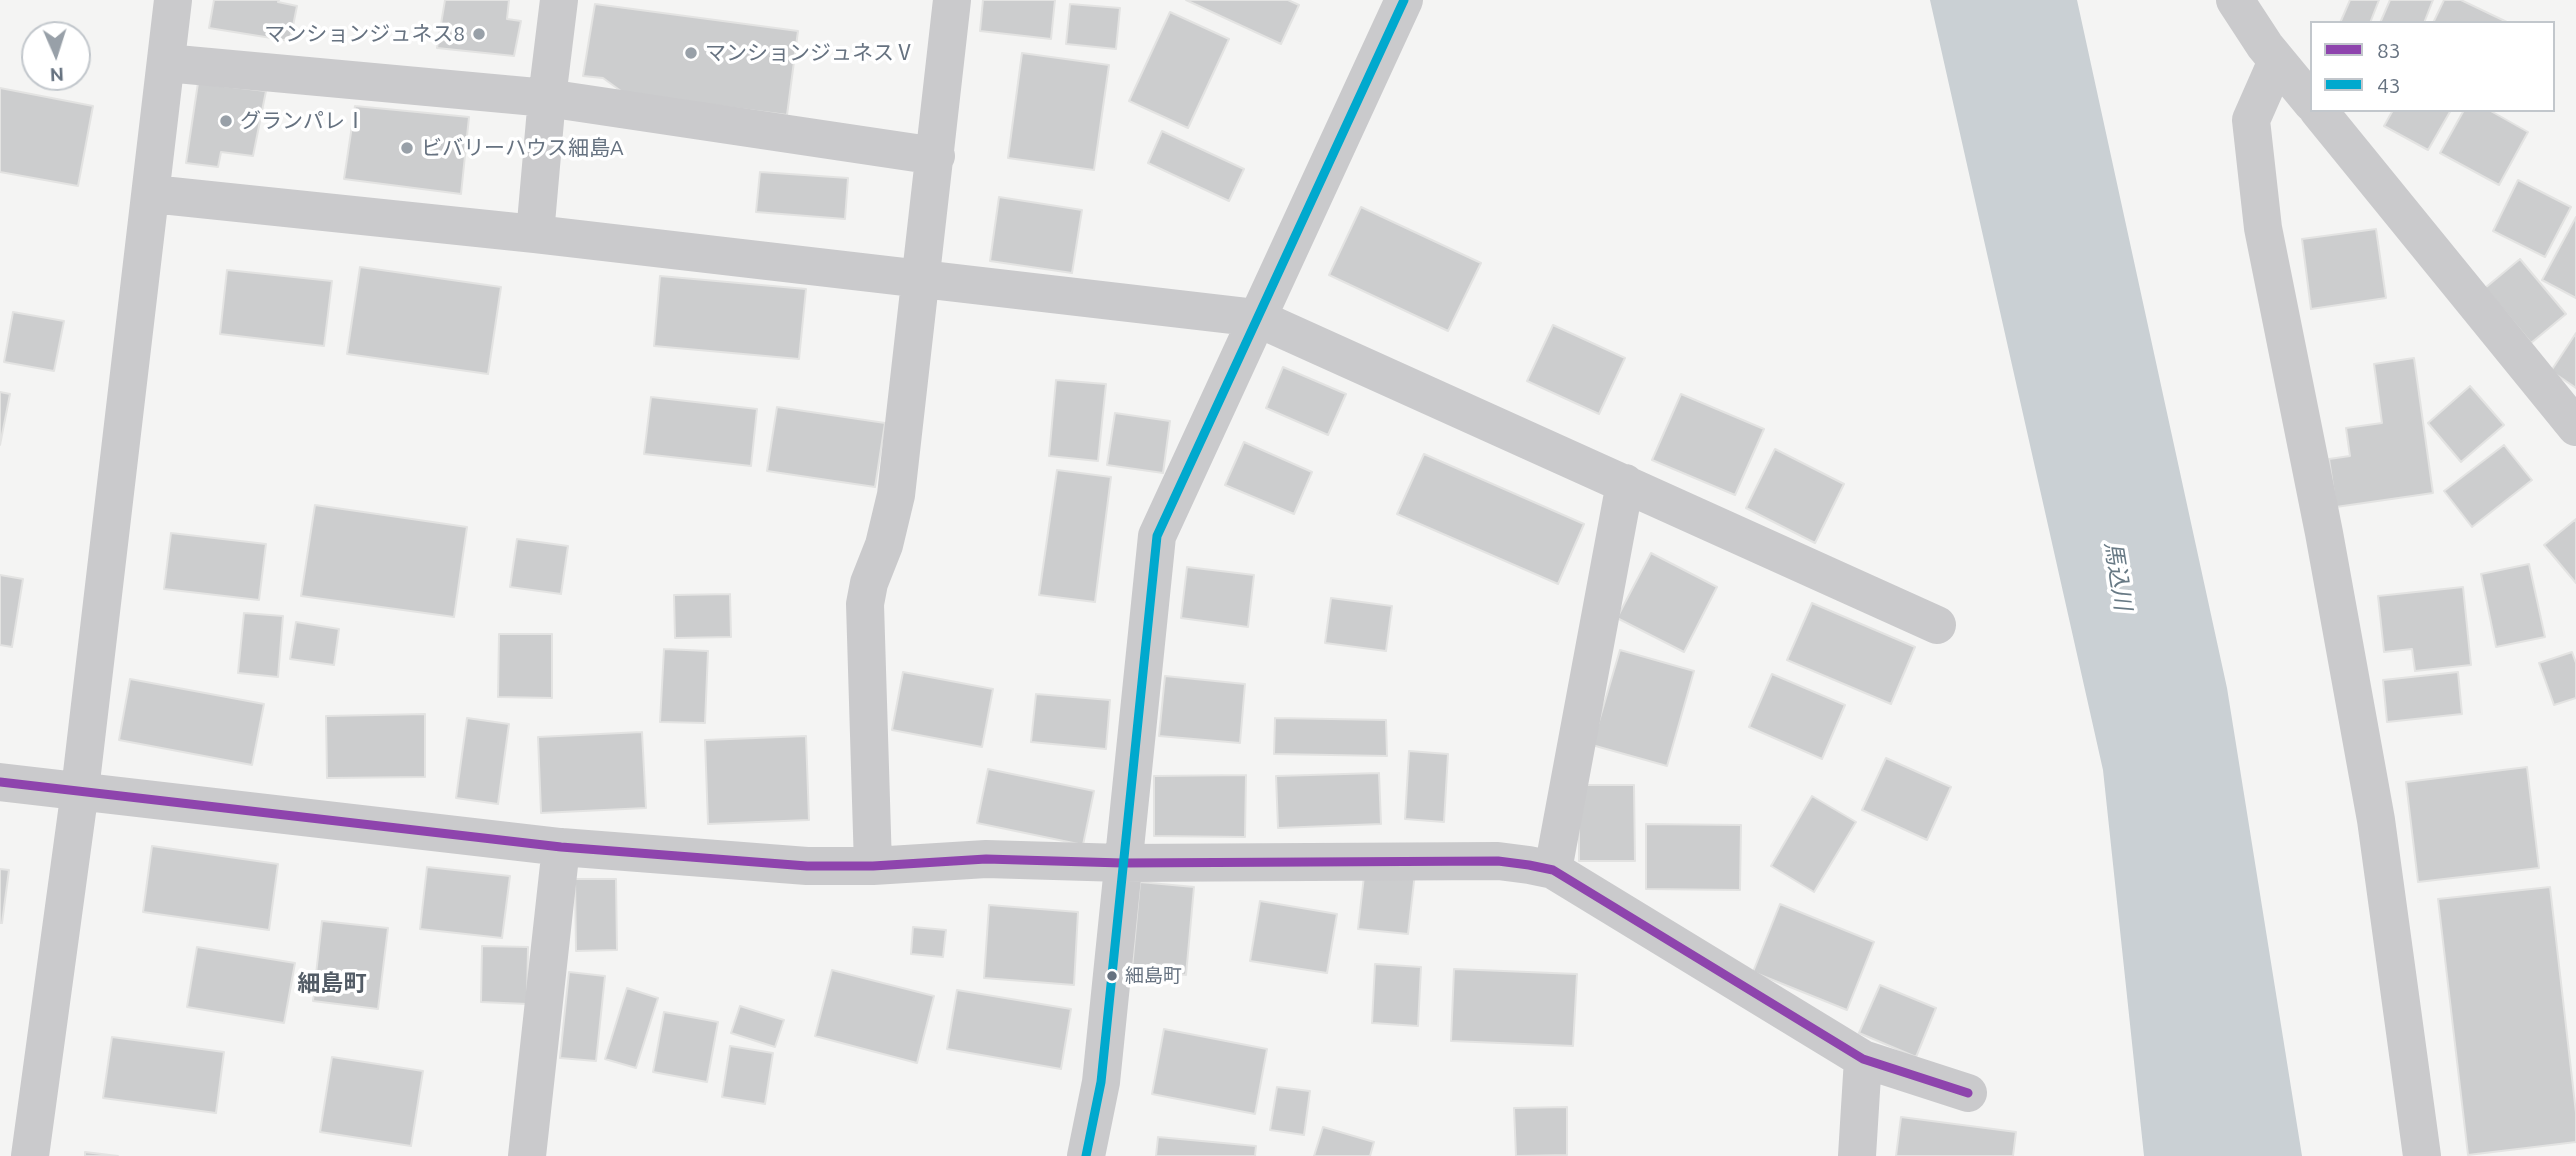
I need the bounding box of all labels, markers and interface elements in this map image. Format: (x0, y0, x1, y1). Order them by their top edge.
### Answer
north arrow (21, 21, 91, 91)
place label: マンションジュネス8 (264, 21, 465, 47)
legend (2310, 21, 2555, 112)
marker: マンションジュネス8 (471, 26, 487, 42)
text: 83 (2377, 38, 2401, 62)
place label: マンションジュネスⅤ (705, 40, 915, 66)
marker: マンションジュネスⅤ (683, 45, 699, 61)
text: N (49, 64, 65, 86)
text: 43 (2377, 73, 2401, 97)
place label: グランパレⅠ (240, 108, 366, 134)
marker: グランパレⅠ (218, 113, 234, 129)
place label: ビバリーハウス細島A (421, 135, 624, 161)
marker: ビバリーハウス細島A (399, 140, 415, 156)
water label: 馬込川 (2099, 540, 2137, 612)
place label: 細島町 (1125, 965, 1182, 987)
district label: 細島町 (298, 969, 366, 997)
marker: 細島町 (1105, 969, 1119, 983)

